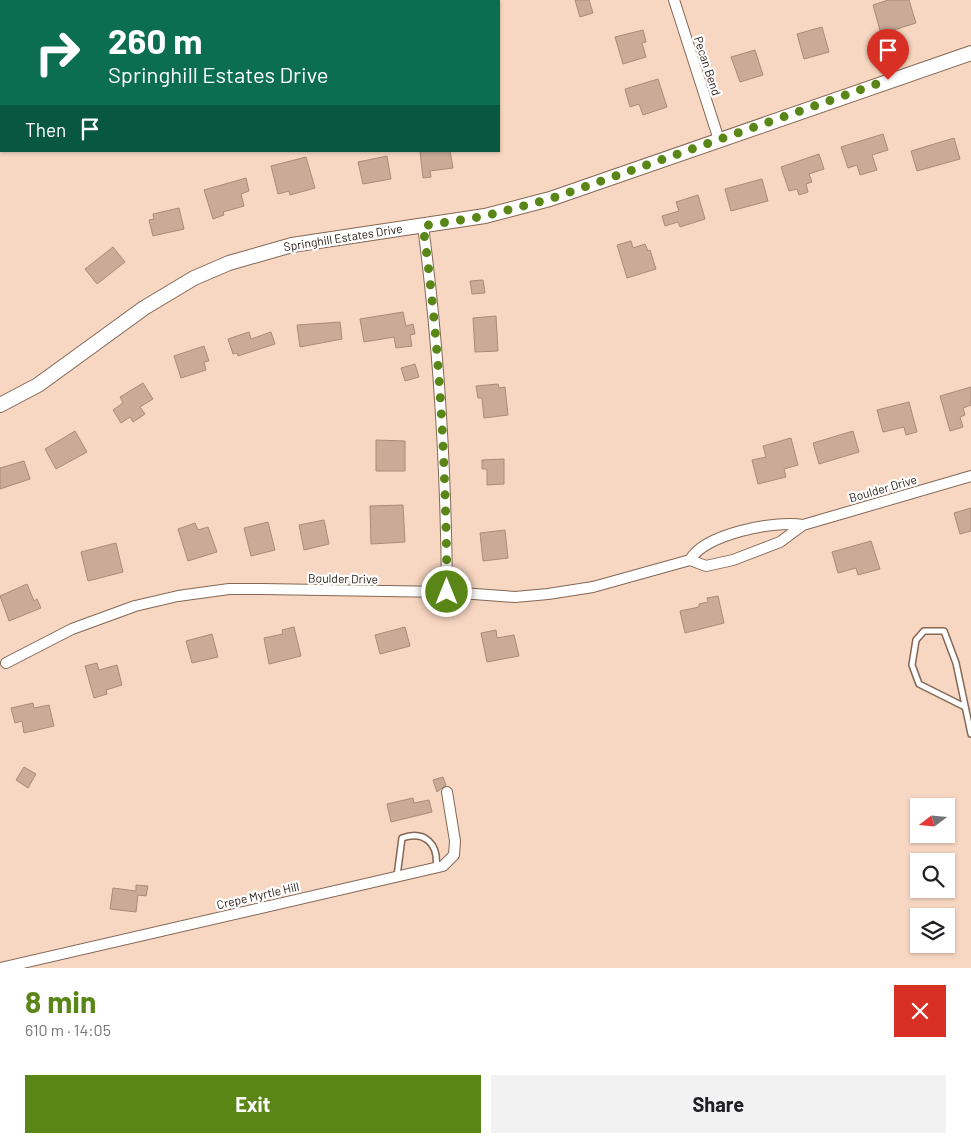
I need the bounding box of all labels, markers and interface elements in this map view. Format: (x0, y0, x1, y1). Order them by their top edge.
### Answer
text: 260 m (108, 19, 203, 61)
icon: right (25, 20, 90, 85)
pin (867, 29, 909, 80)
street label: Pecan Bend (692, 34, 724, 97)
icon: arrive (874, 36, 902, 64)
text: Springhill Estates Drive (108, 61, 328, 87)
icon: arrive (76, 115, 104, 143)
text: Then (25, 118, 66, 141)
street label: Springhill Estates Drive (282, 221, 403, 253)
street label: Boulder Drive (847, 472, 918, 504)
position arrow (420, 565, 472, 617)
street label: Boulder Drive (308, 570, 378, 586)
north arrow (910, 798, 955, 842)
map controls (910, 798, 955, 953)
button: search (910, 853, 955, 898)
street label: Crepe Myrtle Hill (215, 879, 300, 911)
button: layers (910, 908, 955, 953)
text: 8 min (25, 983, 96, 1019)
button: close (894, 985, 946, 1037)
text: 610 m · 14:05 (25, 1020, 111, 1039)
button: Exit (25, 1075, 481, 1133)
button: Share (491, 1075, 946, 1133)

